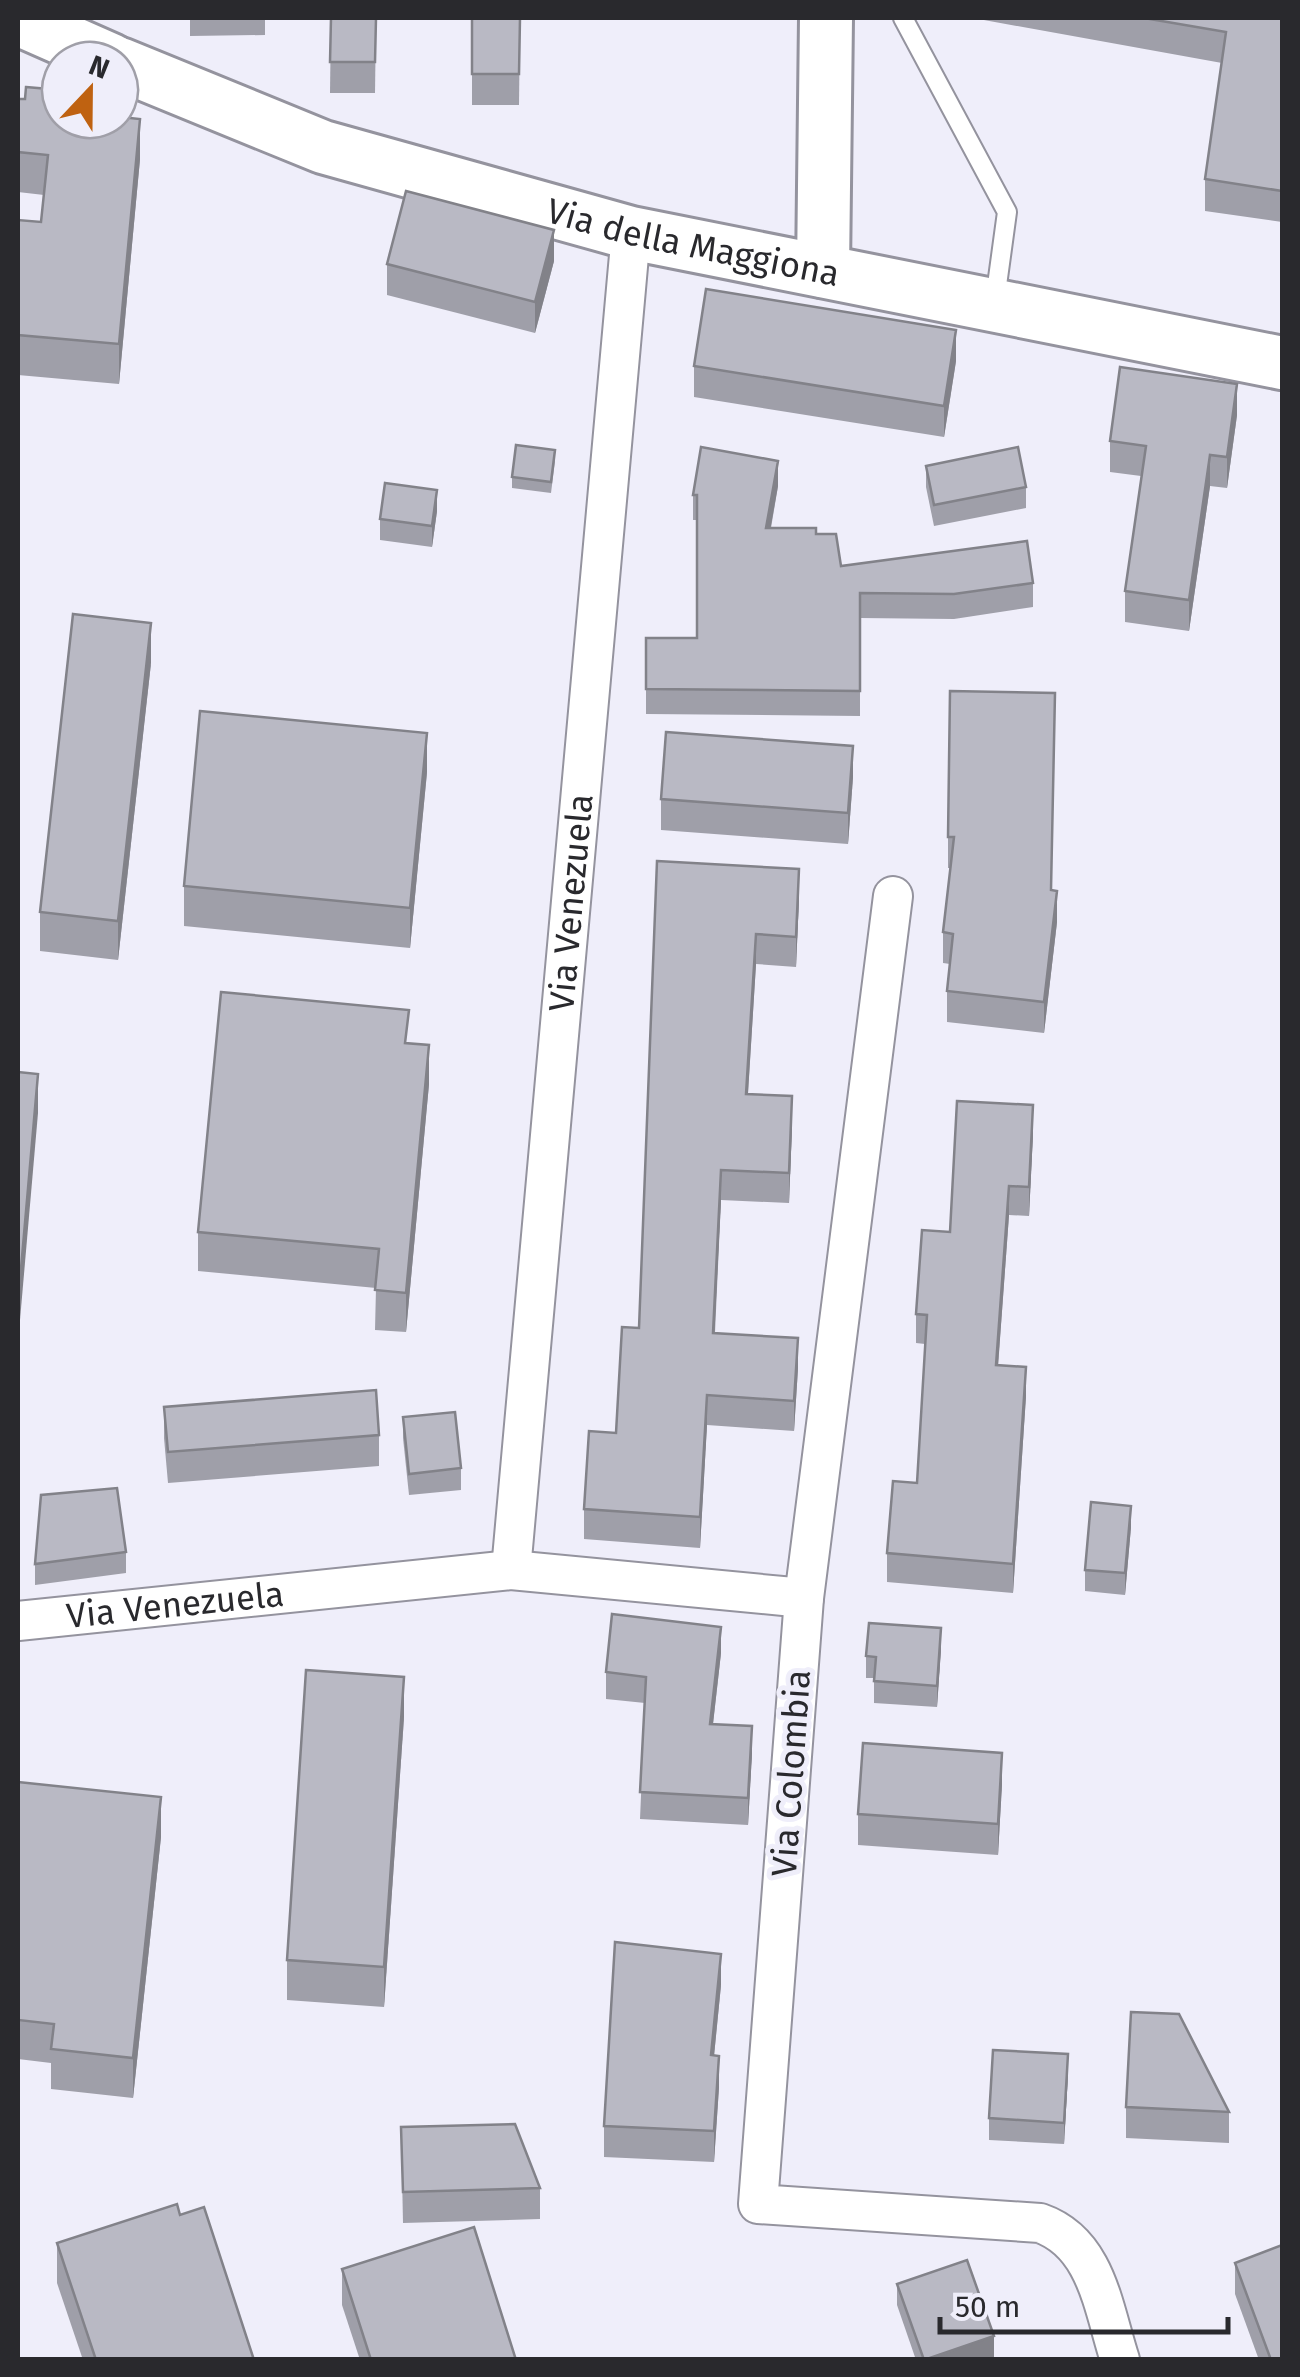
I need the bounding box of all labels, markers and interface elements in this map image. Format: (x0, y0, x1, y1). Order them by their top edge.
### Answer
north arrow (40, 40, 140, 140)
text: N (84, 49, 114, 86)
street label: Via della Maggiona (542, 190, 843, 295)
street label: Via Venezuela (540, 792, 602, 1013)
street label: Via Venezuela (64, 1573, 286, 1637)
street label: Via Colombia (763, 1668, 819, 1878)
scale bar (940, 2272, 1228, 2334)
text: 50 m (955, 2289, 1020, 2325)

